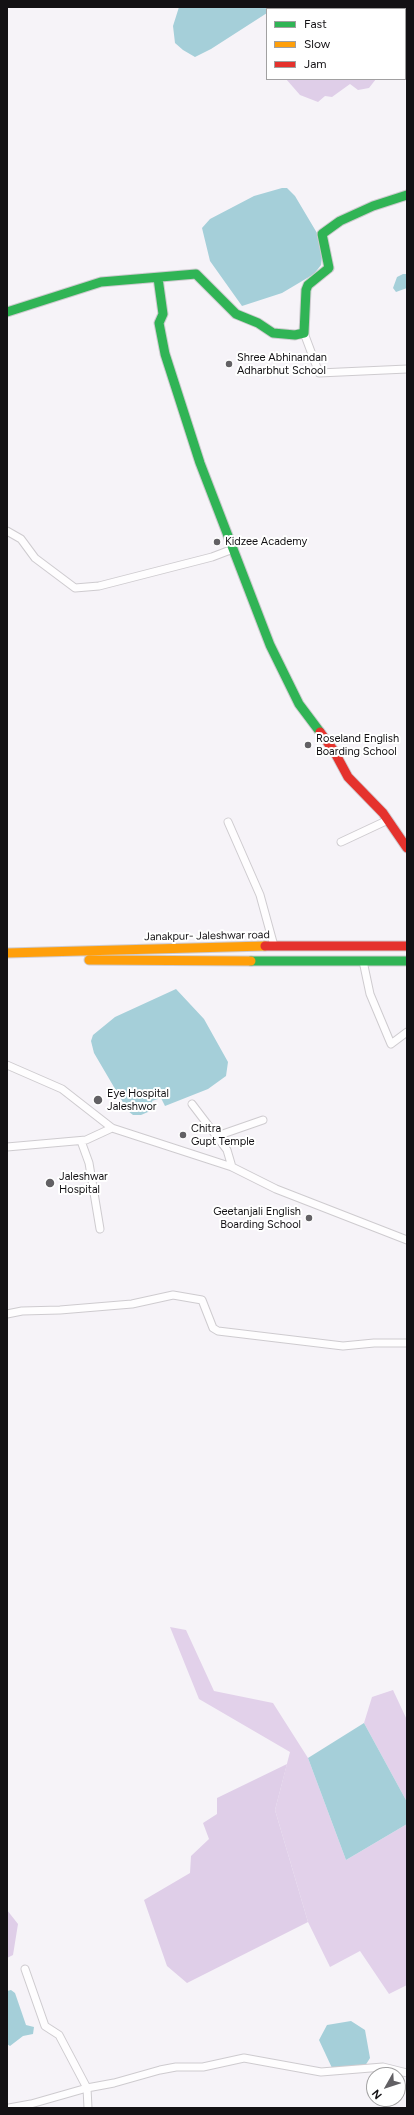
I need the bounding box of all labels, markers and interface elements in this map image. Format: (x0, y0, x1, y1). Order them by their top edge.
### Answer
legend (266, 8, 406, 80)
text: Fast (304, 17, 327, 31)
text: Slow (304, 37, 330, 51)
text: Jam (304, 57, 327, 71)
place label: Shree Abhinandan Adharbhut School (237, 351, 327, 377)
marker: Shree Abhinandan Adharbhut School (224, 359, 234, 369)
place label: Kidzee Academy (225, 535, 307, 549)
marker: Kidzee Academy (212, 537, 222, 547)
place label: Roseland English Boarding School (316, 732, 399, 758)
marker: Roseland English Boarding School (303, 740, 313, 750)
street label: Janakpur- Jaleshwar road (144, 928, 270, 944)
place label: Eye Hospital Jaleshwor (107, 1087, 169, 1113)
marker: Eye Hospital Jaleshwor (92, 1094, 104, 1106)
place label: Chitra Gupt Temple (191, 1122, 255, 1148)
marker: Chitra Gupt Temple (178, 1130, 188, 1140)
place label: Jaleshwar Hospital (59, 1170, 108, 1196)
marker: Jaleshwar Hospital (44, 1177, 56, 1189)
place label: Geetanjali English Boarding School (213, 1205, 301, 1231)
marker: Geetanjali English Boarding School (304, 1213, 314, 1223)
north arrow (366, 2067, 406, 2107)
text: N (369, 2087, 385, 2102)

